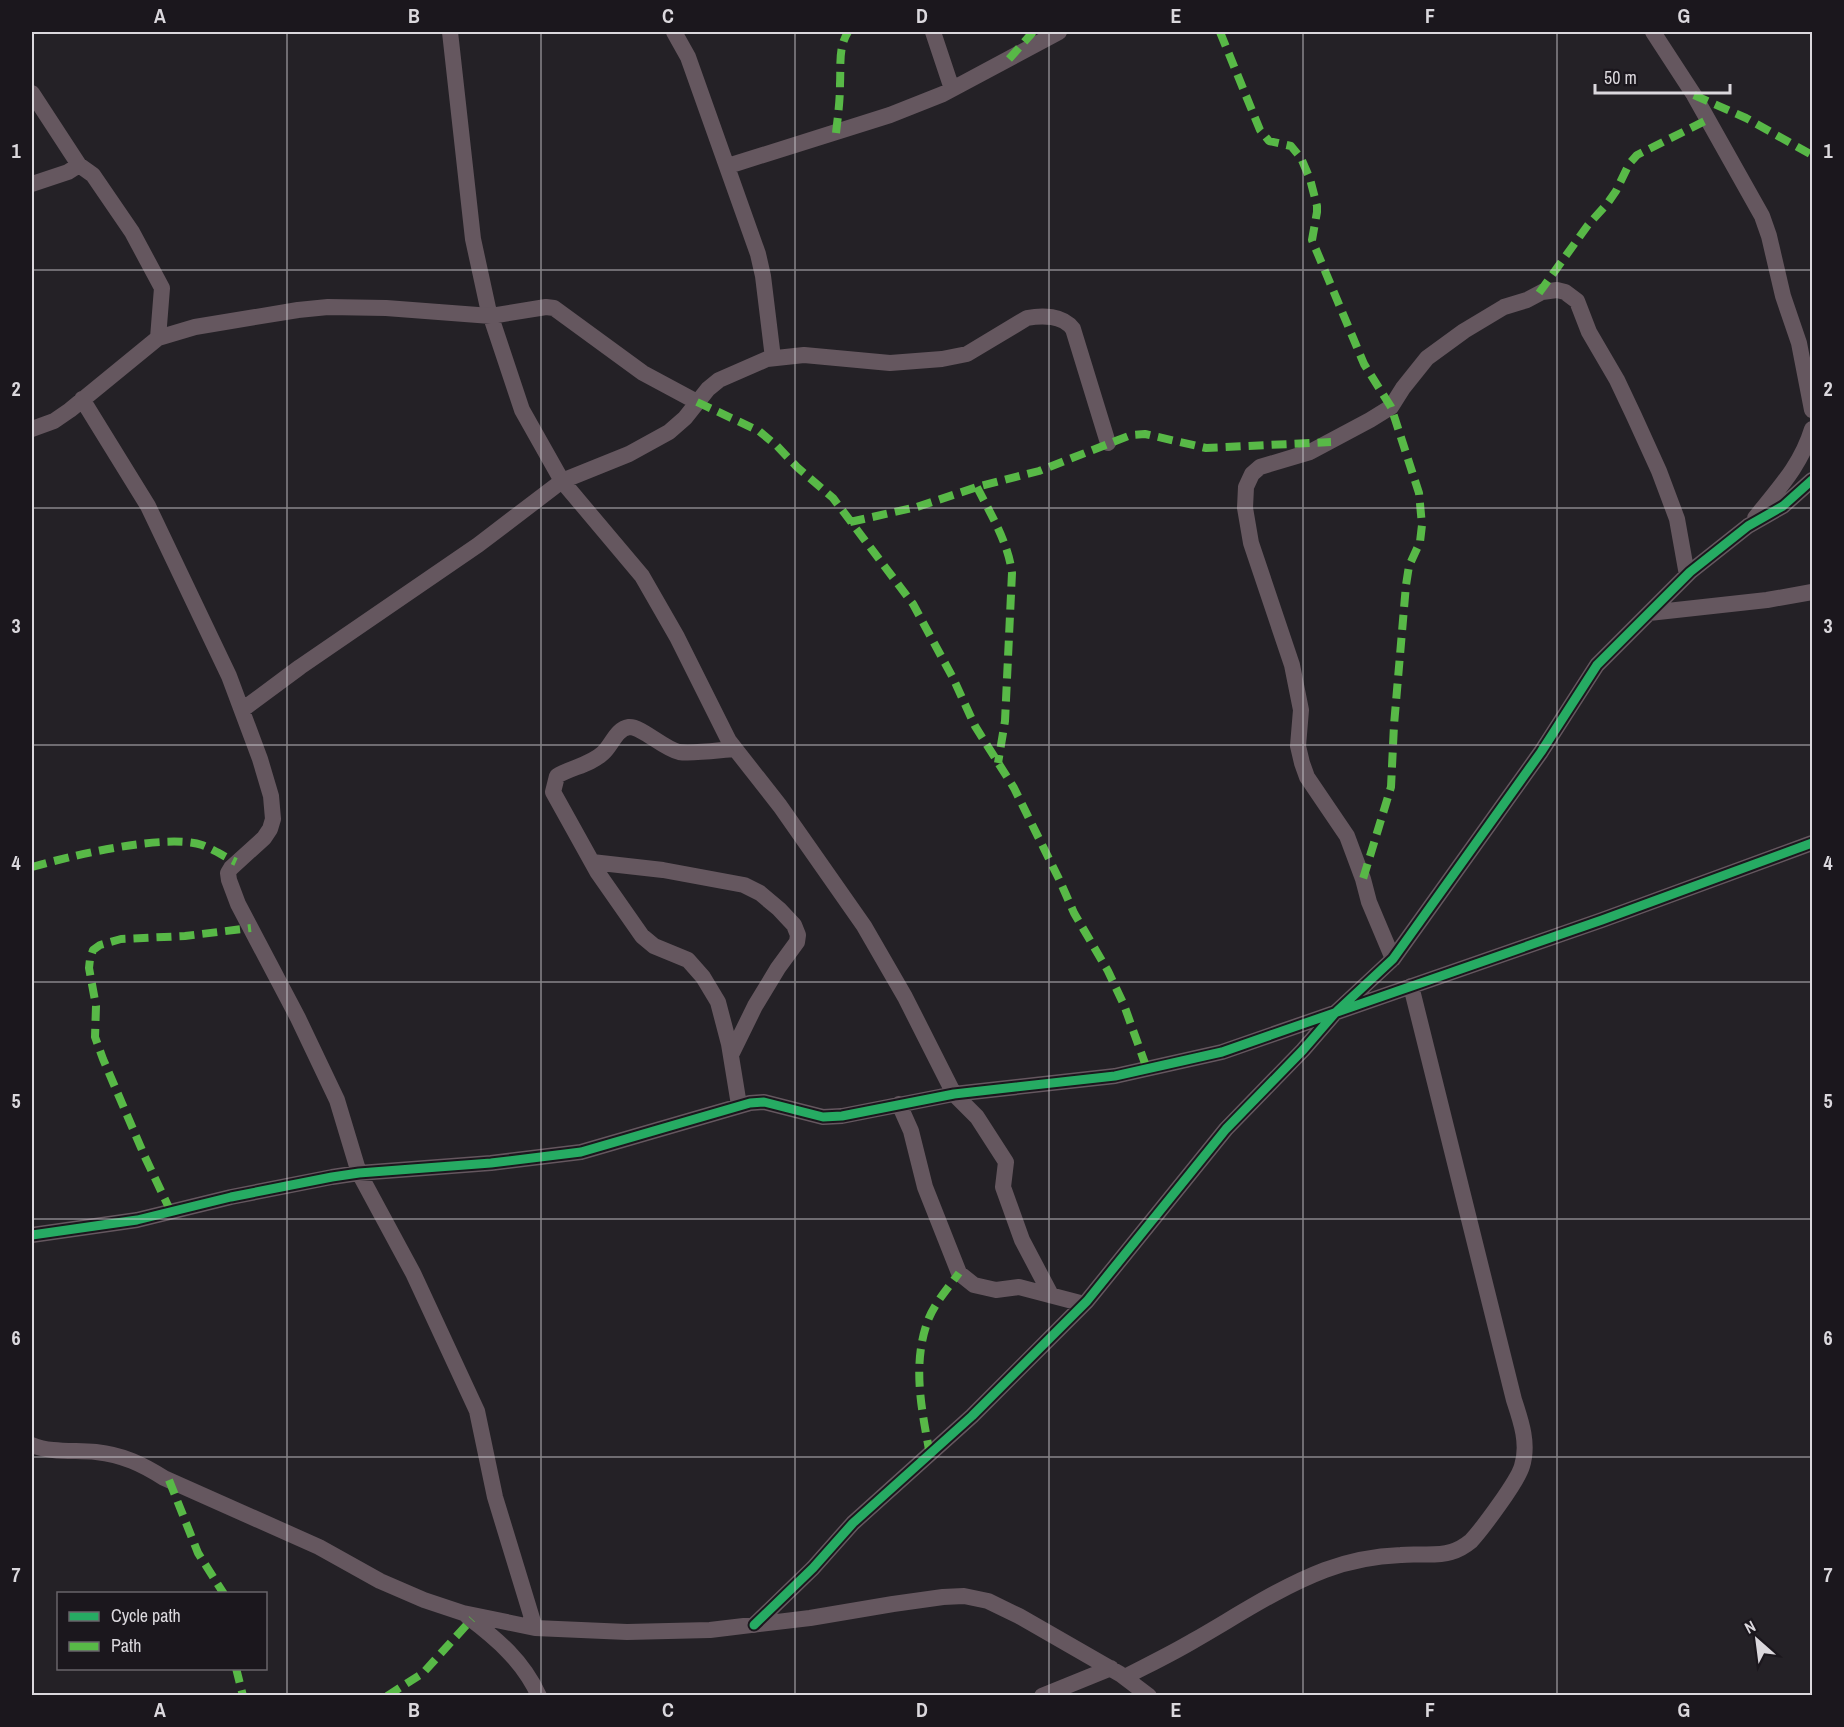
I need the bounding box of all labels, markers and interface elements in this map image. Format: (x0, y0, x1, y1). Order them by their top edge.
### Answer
text: A (154, 2, 166, 29)
text: B (408, 2, 420, 29)
text: C (662, 2, 674, 29)
text: D (916, 2, 928, 29)
text: E (1171, 2, 1182, 29)
text: F (1425, 2, 1435, 29)
text: G (1678, 2, 1690, 29)
scale bar (1595, 57, 1730, 95)
text: 50 m (1604, 65, 1637, 90)
text: 1 (11, 137, 21, 164)
text: 1 (1823, 137, 1833, 164)
text: 2 (11, 375, 21, 402)
text: 2 (1823, 375, 1833, 402)
text: 3 (11, 612, 21, 639)
text: 3 (1823, 612, 1833, 639)
text: 4 (11, 849, 21, 876)
text: 4 (1823, 849, 1833, 876)
text: 5 (11, 1087, 21, 1114)
text: 5 (1823, 1087, 1833, 1114)
text: 6 (11, 1324, 21, 1351)
text: 6 (1823, 1324, 1833, 1351)
text: 7 (11, 1561, 21, 1588)
text: 7 (1823, 1561, 1833, 1588)
legend (57, 1592, 267, 1670)
text: Cycle path (111, 1603, 181, 1628)
north arrow (1727, 1610, 1787, 1670)
text: N (1741, 1615, 1759, 1639)
text: Path (111, 1633, 141, 1658)
text: A (154, 1696, 166, 1723)
text: B (408, 1696, 420, 1723)
text: C (662, 1696, 674, 1723)
text: D (916, 1696, 928, 1723)
text: E (1171, 1696, 1182, 1723)
text: F (1425, 1696, 1435, 1723)
text: G (1678, 1696, 1690, 1723)

